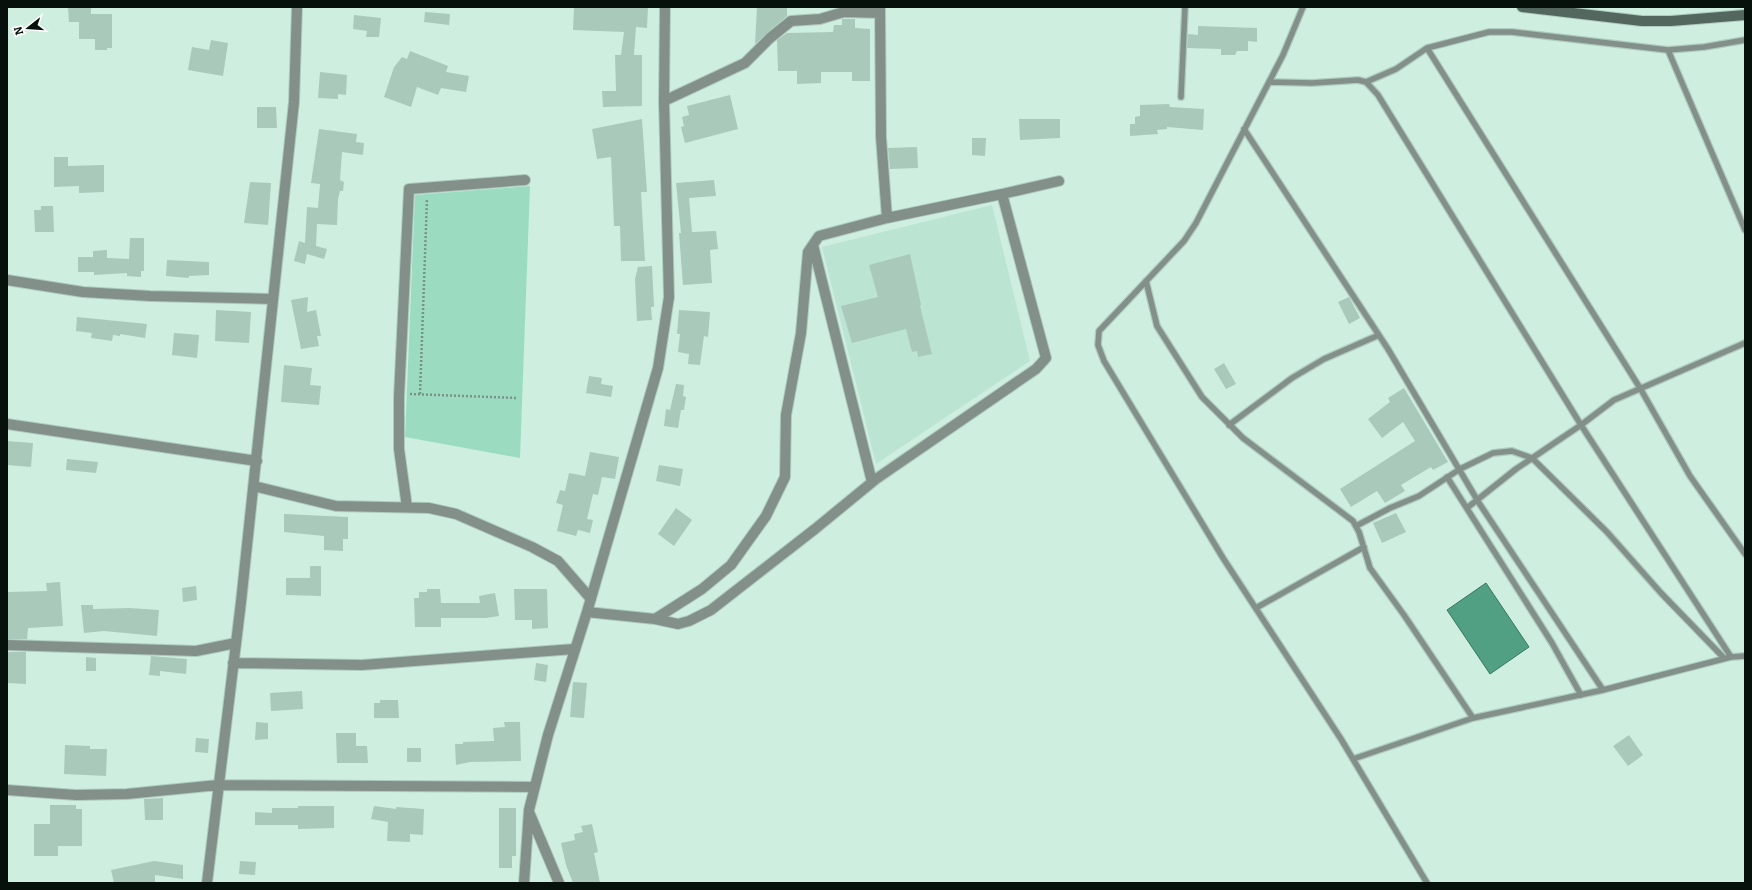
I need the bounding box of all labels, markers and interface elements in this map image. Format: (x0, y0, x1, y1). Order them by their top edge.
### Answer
north arrow (8, 8, 48, 48)
text: N (11, 24, 26, 37)

